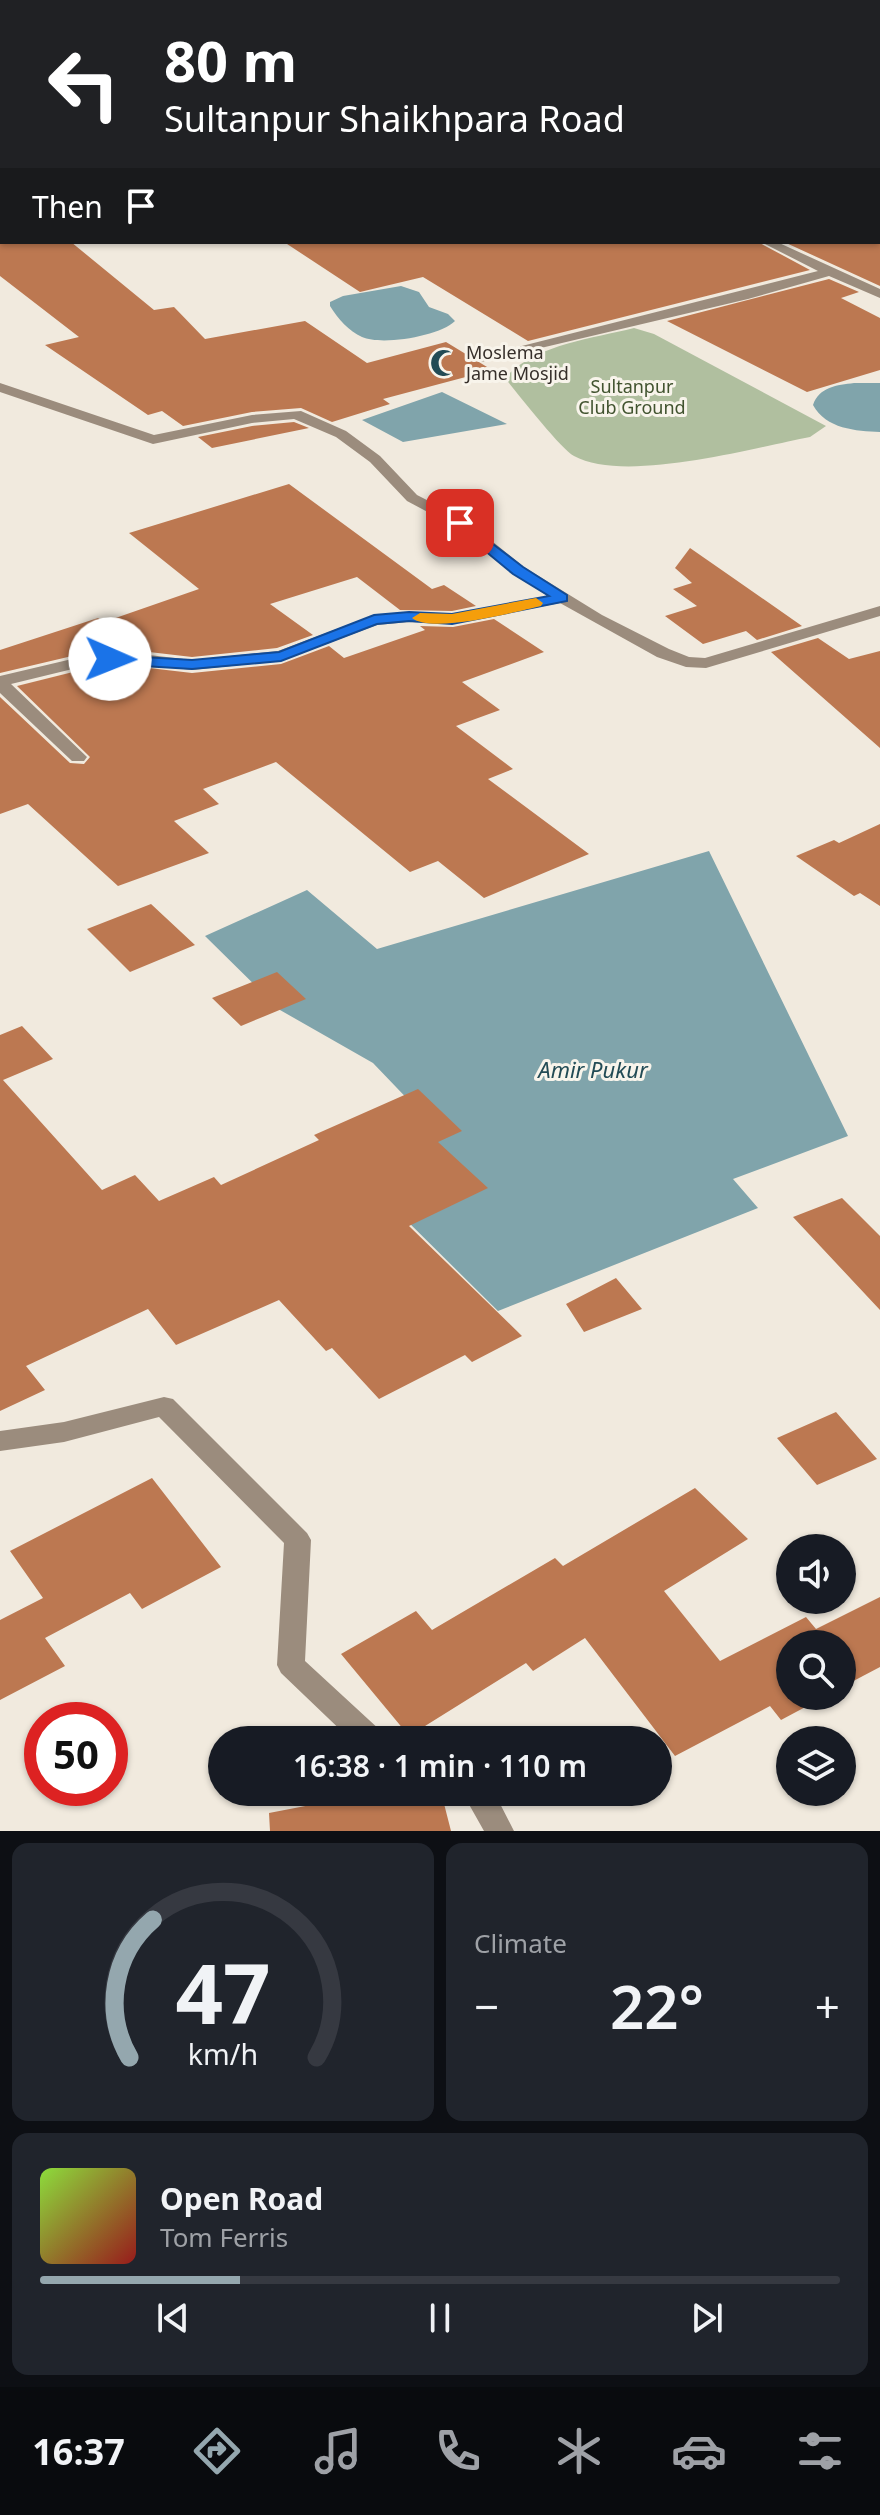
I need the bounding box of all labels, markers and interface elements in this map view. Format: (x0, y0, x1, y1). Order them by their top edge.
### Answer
text: 80 m (164, 22, 297, 98)
icon: left (32, 32, 136, 136)
text: Sultanpur Shaikhpara Road (164, 94, 625, 143)
icon: arrive (119, 184, 163, 228)
text: Then (32, 186, 103, 227)
place label: Moslema Jame Mosjid (464, 340, 569, 385)
mosque icon: Moslema Jame Mosjid (429, 348, 459, 378)
park label: Sultanpur Club Ground (578, 374, 686, 419)
pin (426, 489, 494, 557)
icon: arrive (438, 501, 482, 545)
position arrow (68, 617, 152, 701)
water label: Amir Pukur (536, 1054, 649, 1084)
map controls (776, 1534, 856, 1806)
button: sound (776, 1534, 856, 1614)
button: search (776, 1630, 856, 1710)
speed limit sign: 50 (24, 1702, 128, 1806)
button: layers (776, 1726, 856, 1806)
text: 16:38 · 1 min · 110 m (293, 1745, 587, 1786)
text: Climate (474, 1925, 567, 1961)
text: 47 (175, 1935, 271, 2048)
text: 22° (610, 1965, 704, 2047)
text: − (474, 1976, 499, 2036)
text: + (815, 1976, 840, 2036)
text: km/h (188, 2034, 258, 2073)
text: Open Road (160, 2178, 323, 2219)
text: Tom Ferris (160, 2219, 288, 2255)
icon: previous (151, 2296, 195, 2340)
icon: pause (418, 2296, 462, 2340)
icon: next (685, 2296, 729, 2340)
icon: directions (189, 2423, 245, 2479)
icon: music (310, 2423, 366, 2479)
icon: phone (430, 2423, 486, 2479)
icon: climate (551, 2423, 607, 2479)
icon: car (671, 2423, 727, 2479)
icon: filters (792, 2423, 848, 2479)
text: 16:37 (32, 2427, 125, 2476)

